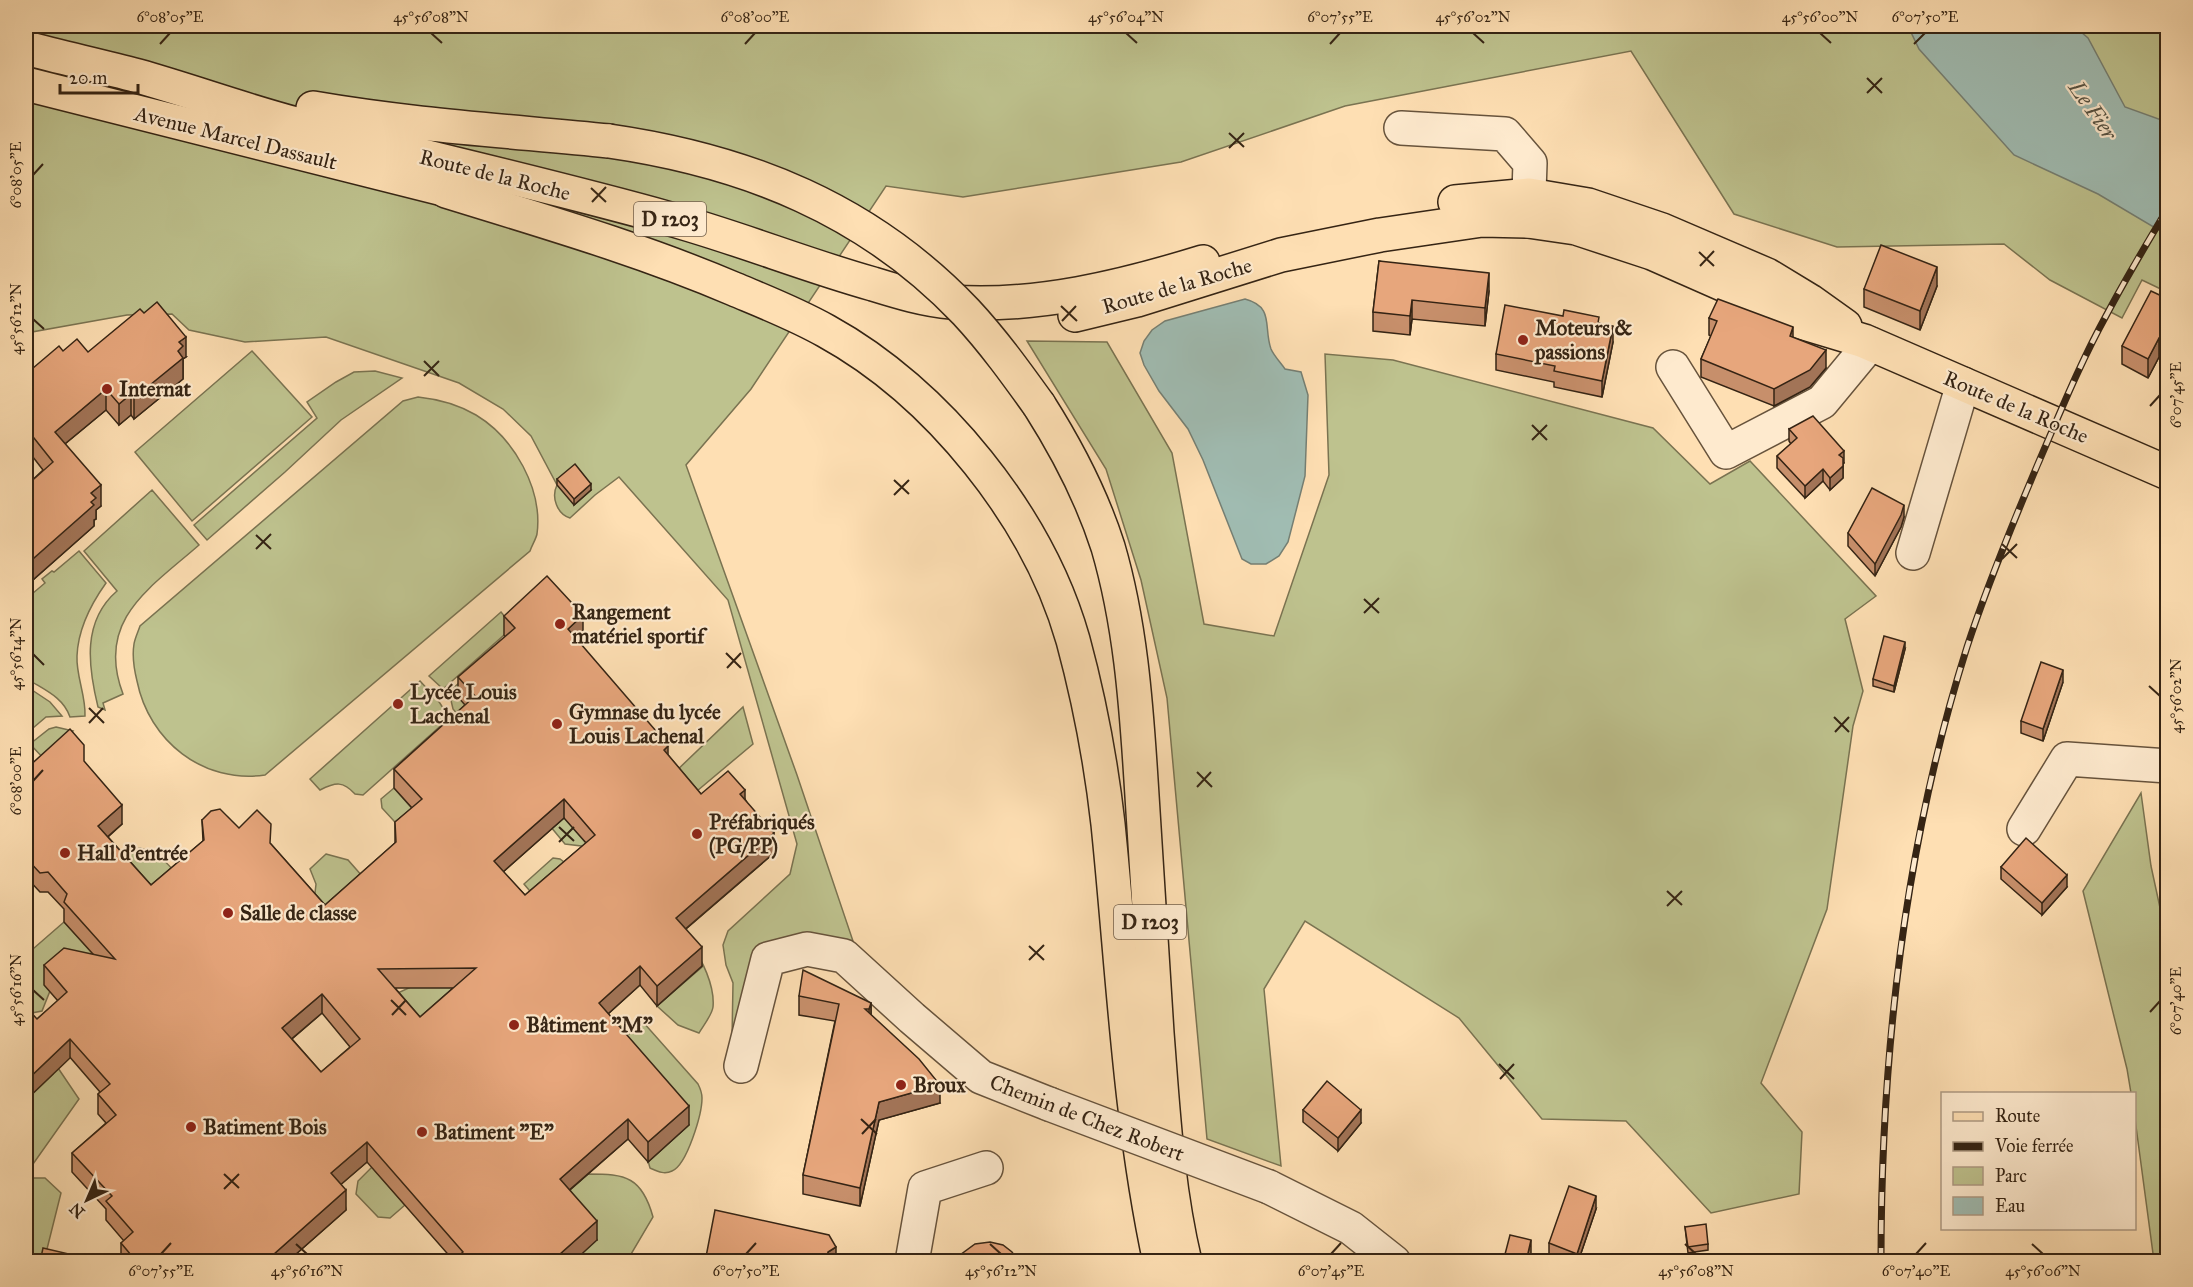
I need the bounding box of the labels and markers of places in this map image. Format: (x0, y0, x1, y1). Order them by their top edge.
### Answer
place label: Moteurs & passions (1534, 315, 1633, 365)
marker: Moteurs & passions (1516, 333, 1530, 347)
place label: Internat (119, 376, 192, 402)
marker: Internat (100, 382, 114, 396)
place label: Rangement matériel sportif (571, 599, 708, 649)
marker: Rangement matériel sportif (553, 617, 567, 631)
place label: Lycée Louis Lachenal (410, 679, 517, 729)
marker: Lycée Louis Lachenal (391, 697, 405, 711)
place label: Gymnase du lycée Louis Lachenal (569, 699, 721, 749)
marker: Gymnase du lycée Louis Lachenal (550, 717, 564, 731)
place label: Préfabriqués (PG/PP) (709, 809, 815, 859)
marker: Préfabriqués (PG/PP) (690, 827, 704, 841)
place label: Hall d'entrée (77, 840, 188, 866)
marker: Hall d'entrée (58, 846, 72, 860)
place label: Salle de classe (240, 900, 357, 926)
marker: Salle de classe (221, 906, 235, 920)
place label: Bâtiment "M" (526, 1012, 653, 1038)
marker: Bâtiment "M" (507, 1018, 521, 1032)
place label: Broux (913, 1072, 966, 1098)
marker: Broux (894, 1078, 908, 1092)
place label: Batiment Bois (203, 1114, 327, 1140)
place label: Batiment "E" (434, 1119, 554, 1145)
marker: Batiment Bois (184, 1120, 198, 1134)
marker: Batiment "E" (415, 1125, 429, 1139)

